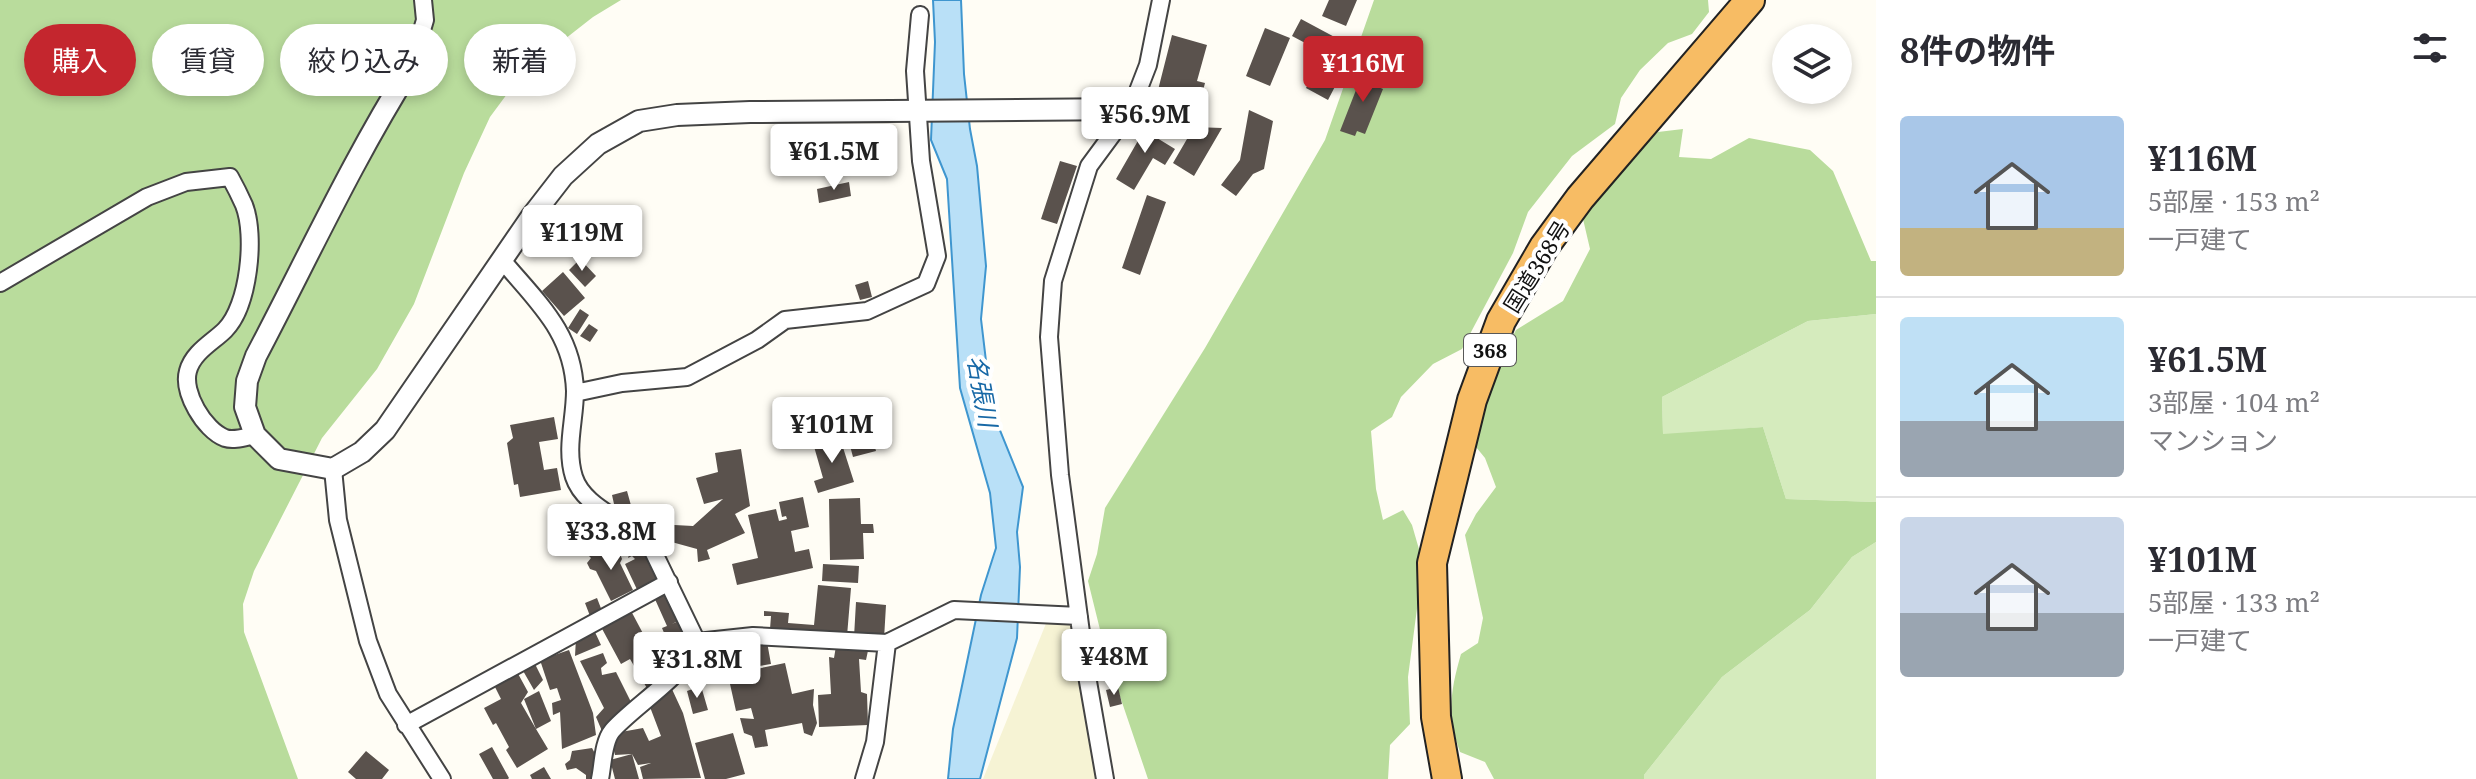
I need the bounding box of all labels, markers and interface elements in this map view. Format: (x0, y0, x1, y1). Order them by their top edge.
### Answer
chip: 購入 (24, 24, 136, 96)
chip: 賃貸 (152, 24, 264, 96)
chip: 絞り込み (280, 24, 448, 96)
chip: 新着 (464, 24, 576, 96)
map controls (1772, 24, 1852, 104)
button: layers (1772, 24, 1852, 104)
icon: filters (2408, 26, 2452, 70)
text: 8件の物件 (1900, 27, 2055, 73)
pin: ¥116M (1307, 36, 1419, 104)
text: ¥116M (1321, 44, 1405, 80)
pin: ¥56.9M (1080, 87, 1210, 155)
text: ¥56.9M (1099, 95, 1191, 131)
pin: ¥61.5M (769, 124, 899, 192)
text: ¥61.5M (788, 132, 880, 168)
text: ¥116M (2148, 135, 2257, 181)
icon: home (1964, 148, 2060, 244)
text: 5部屋 · 153 m² (2148, 183, 2320, 219)
pin: ¥119M (526, 205, 638, 273)
text: ¥119M (540, 213, 624, 249)
street label: 国道368号 (1496, 214, 1576, 318)
text: 一戸建て (2148, 221, 2252, 257)
road number: 368 (1464, 334, 1516, 366)
text: ¥61.5M (2148, 336, 2267, 382)
icon: home (1964, 349, 2060, 445)
water label: 名張川 (960, 353, 1006, 432)
text: 3部屋 · 104 m² (2148, 384, 2320, 420)
pin: ¥101M (776, 397, 888, 465)
text: ¥101M (790, 405, 874, 441)
text: マンション (2148, 422, 2278, 458)
pin: ¥33.8M (546, 504, 676, 572)
text: ¥33.8M (565, 512, 657, 548)
text: ¥101M (2148, 536, 2257, 582)
icon: home (1964, 549, 2060, 645)
text: 5部屋 · 133 m² (2148, 584, 2320, 620)
text: 一戸建て (2148, 622, 2252, 658)
pin: ¥48M (1067, 629, 1161, 697)
pin: ¥31.8M (632, 632, 762, 700)
text: ¥48M (1080, 637, 1148, 673)
text: ¥31.8M (651, 640, 743, 676)

